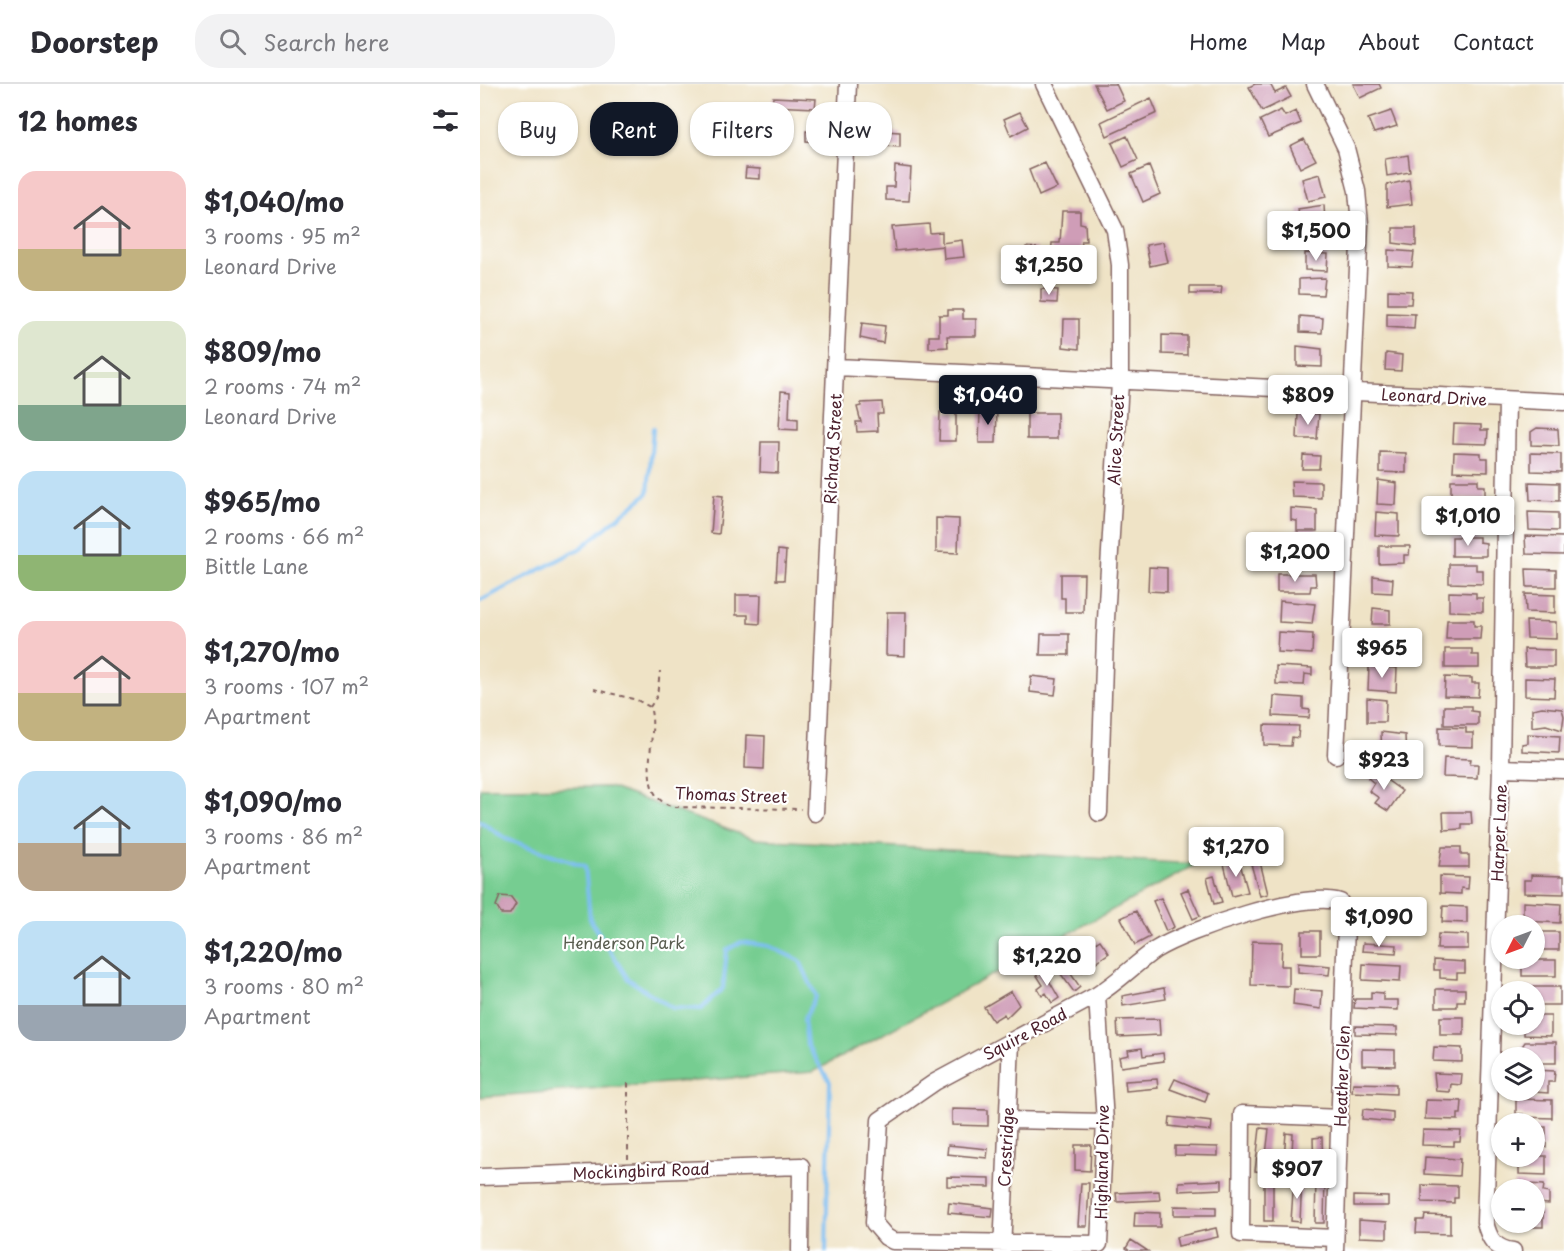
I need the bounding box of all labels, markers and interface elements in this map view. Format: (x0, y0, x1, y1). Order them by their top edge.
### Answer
search box (195, 14, 615, 68)
text: Doorstep (30, 20, 159, 63)
icon: search (216, 25, 249, 58)
text: Search here (264, 25, 389, 58)
text: Home (1189, 25, 1248, 57)
text: Map (1281, 25, 1326, 57)
text: About (1359, 25, 1420, 57)
text: Contact (1453, 25, 1534, 57)
text: 12 homes (18, 101, 138, 140)
chip: Buy (498, 102, 578, 156)
chip: Rent (590, 102, 678, 156)
chip: Filters (690, 102, 794, 156)
chip: New (806, 102, 892, 156)
icon: filters (429, 104, 462, 137)
text: $1,040/mo (204, 182, 344, 221)
icon: home (66, 195, 138, 267)
pin: $1,500 (1267, 211, 1365, 262)
text: $1,500 (1281, 215, 1351, 245)
text: 3 rooms · 95 m² (204, 221, 361, 251)
pin: $1,250 (1000, 245, 1098, 296)
text: $1,250 (1015, 249, 1083, 279)
text: Leonard Drive (204, 251, 337, 281)
text: $809/mo (204, 332, 321, 371)
icon: home (66, 345, 138, 417)
text: 2 rooms · 74 m² (204, 371, 361, 401)
pin: $1,040 (939, 375, 1037, 426)
pin: $809 (1272, 375, 1344, 426)
text: $1,040 (953, 379, 1023, 409)
text: $809 (1282, 379, 1334, 409)
street label: Leonard Drive (1380, 381, 1488, 411)
street label: Richard Street (817, 392, 847, 505)
street label: Alice Street (1101, 393, 1129, 486)
text: Leonard Drive (204, 401, 337, 431)
text: $965/mo (204, 482, 320, 521)
icon: home (66, 495, 138, 567)
pin: $1,010 (1419, 496, 1517, 547)
text: $1,010 (1435, 500, 1501, 530)
text: 2 rooms · 66 m² (204, 521, 364, 551)
pin: $1,200 (1246, 532, 1344, 583)
text: $1,200 (1260, 536, 1330, 566)
text: Bittle Lane (204, 551, 309, 581)
pin: $965 (1346, 628, 1418, 679)
text: $1,270/mo (204, 632, 340, 671)
text: $965 (1356, 632, 1408, 662)
icon: home (66, 645, 138, 717)
text: 3 rooms · 107 m² (204, 671, 369, 701)
text: Apartment (204, 701, 311, 731)
pin: $923 (1348, 740, 1420, 791)
text: $923 (1358, 744, 1410, 774)
street label: Thomas Street (674, 780, 788, 808)
text: $1,090/mo (204, 782, 342, 821)
street label: Harper Lane (1484, 784, 1512, 882)
icon: home (66, 795, 138, 867)
text: 3 rooms · 86 m² (204, 821, 363, 851)
pin: $1,270 (1187, 827, 1285, 878)
text: $1,270 (1203, 831, 1269, 861)
text: Apartment (204, 851, 311, 881)
pin: $1,090 (1330, 897, 1428, 948)
text: $1,090 (1345, 901, 1413, 931)
north arrow (1491, 915, 1545, 969)
map controls (1491, 915, 1545, 1233)
park label: Henderson Park (563, 930, 685, 954)
text: $1,220/mo (204, 932, 342, 971)
pin: $1,220 (998, 936, 1096, 987)
text: $1,220 (1013, 940, 1081, 970)
icon: home (66, 945, 138, 1017)
text: 3 rooms · 80 m² (204, 971, 364, 1001)
button: locate (1491, 981, 1545, 1035)
text: Apartment (204, 1001, 311, 1031)
street label: Squire Road (978, 1001, 1071, 1065)
street label: Heather Glen (1327, 1025, 1355, 1127)
button: layers (1491, 1047, 1545, 1101)
street label: Highland Drive (1088, 1104, 1114, 1219)
street label: Crestridge (991, 1106, 1019, 1187)
button: + (1491, 1113, 1545, 1167)
pin: $907 (1261, 1149, 1333, 1200)
text: $907 (1272, 1153, 1322, 1183)
street label: Mockingbird Road (572, 1156, 710, 1184)
button: − (1491, 1179, 1545, 1233)

